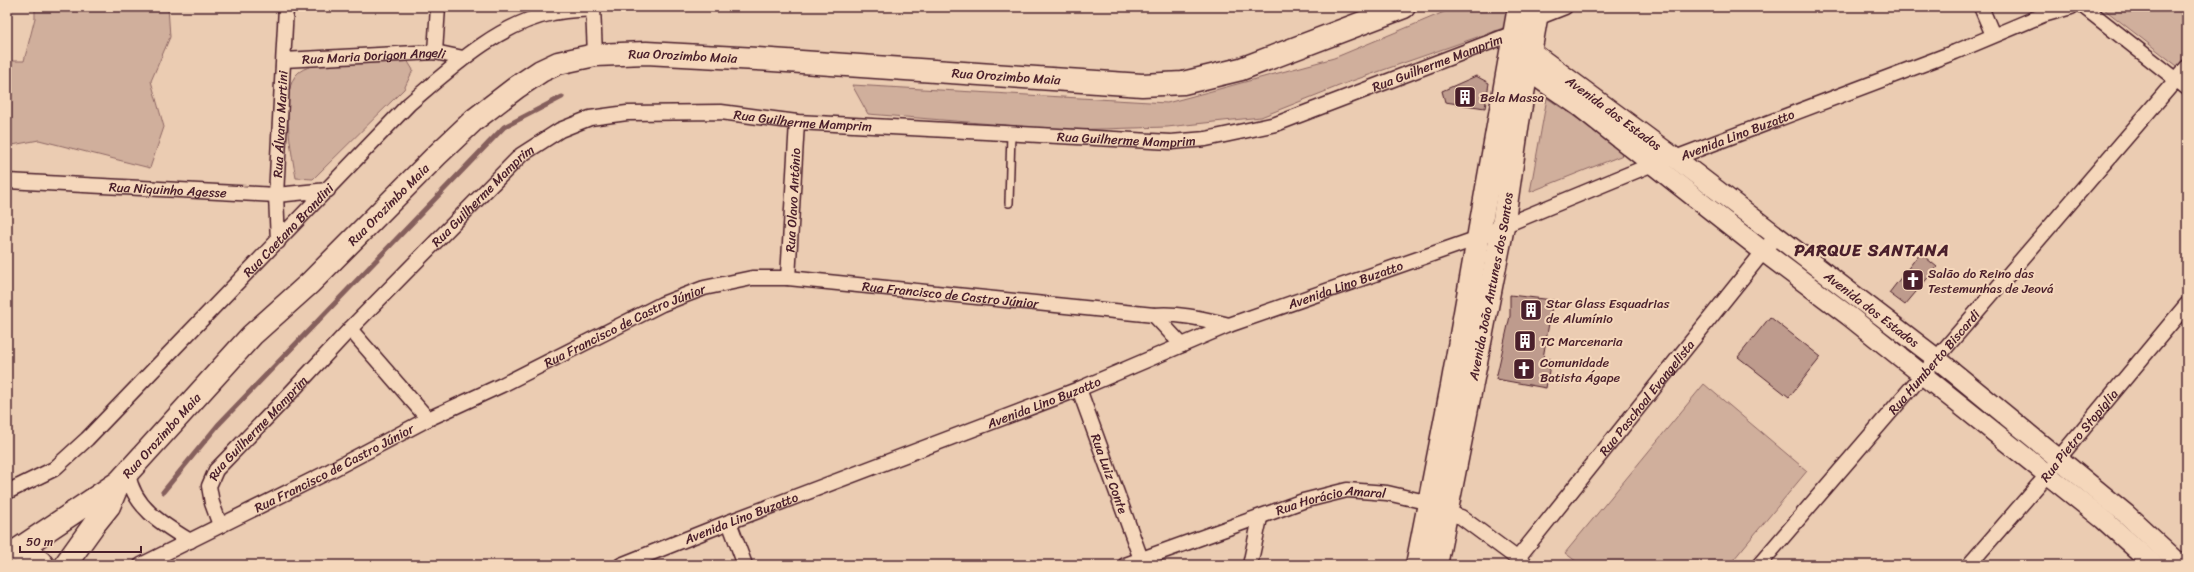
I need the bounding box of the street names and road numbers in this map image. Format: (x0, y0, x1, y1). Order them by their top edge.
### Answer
street label: Rua Guilherme Mamprim (1368, 27, 1506, 98)
street label: Rua Maria Dorigon Angeli (302, 41, 448, 71)
street label: Rua Orozimbo Maia (628, 42, 738, 70)
street label: Rua Orozimbo Maia (951, 61, 1062, 92)
street label: Avenida dos Estados (1560, 69, 1667, 157)
street label: Rua Álvaro Martini (266, 70, 295, 178)
street label: Rua Guilherme Mamprim (732, 103, 873, 138)
street label: Avenida Lino Buzatto (1676, 103, 1798, 167)
street label: Rua Guilherme Mamprim (1056, 125, 1196, 154)
street label: Rua Guilherme Mamprim (426, 138, 539, 253)
street label: Rua Olavo Antônio (778, 147, 808, 253)
street label: Rua Orozimbo Maia (342, 157, 435, 251)
street label: Rua Niquinho Agesse (108, 175, 228, 204)
street label: Rua Caetano Brandini (237, 177, 340, 283)
street label: Avenida João Antunes dos Santos (1462, 190, 1520, 383)
street label: Avenida Lino Buzatto (1284, 254, 1407, 316)
street label: Avenida dos Estados (1818, 265, 1925, 354)
street label: Rua Francisco de Castro Júnior (861, 275, 1040, 315)
street label: Rua Francisco de Castro Júnior (540, 277, 710, 374)
street label: Rua Humberto Biscardi (1882, 304, 1986, 420)
street label: Rua Paschoal Evangelista (1593, 334, 1701, 461)
street label: Rua Guilherme Mamprim (202, 370, 314, 484)
street label: Avenida Lino Buzatto (983, 370, 1105, 435)
street label: Rua Pietro Stopiglia (2035, 383, 2124, 488)
street label: Rua Orozimbo Maia (116, 387, 207, 484)
street label: Rua Francisco de Castro Júnior (250, 417, 419, 519)
street label: Rua Luiz Conte (1084, 430, 1135, 517)
street label: Rua Horácio Amaral (1272, 479, 1387, 522)
street label: Avenida Lino Buzatto (680, 486, 802, 551)

